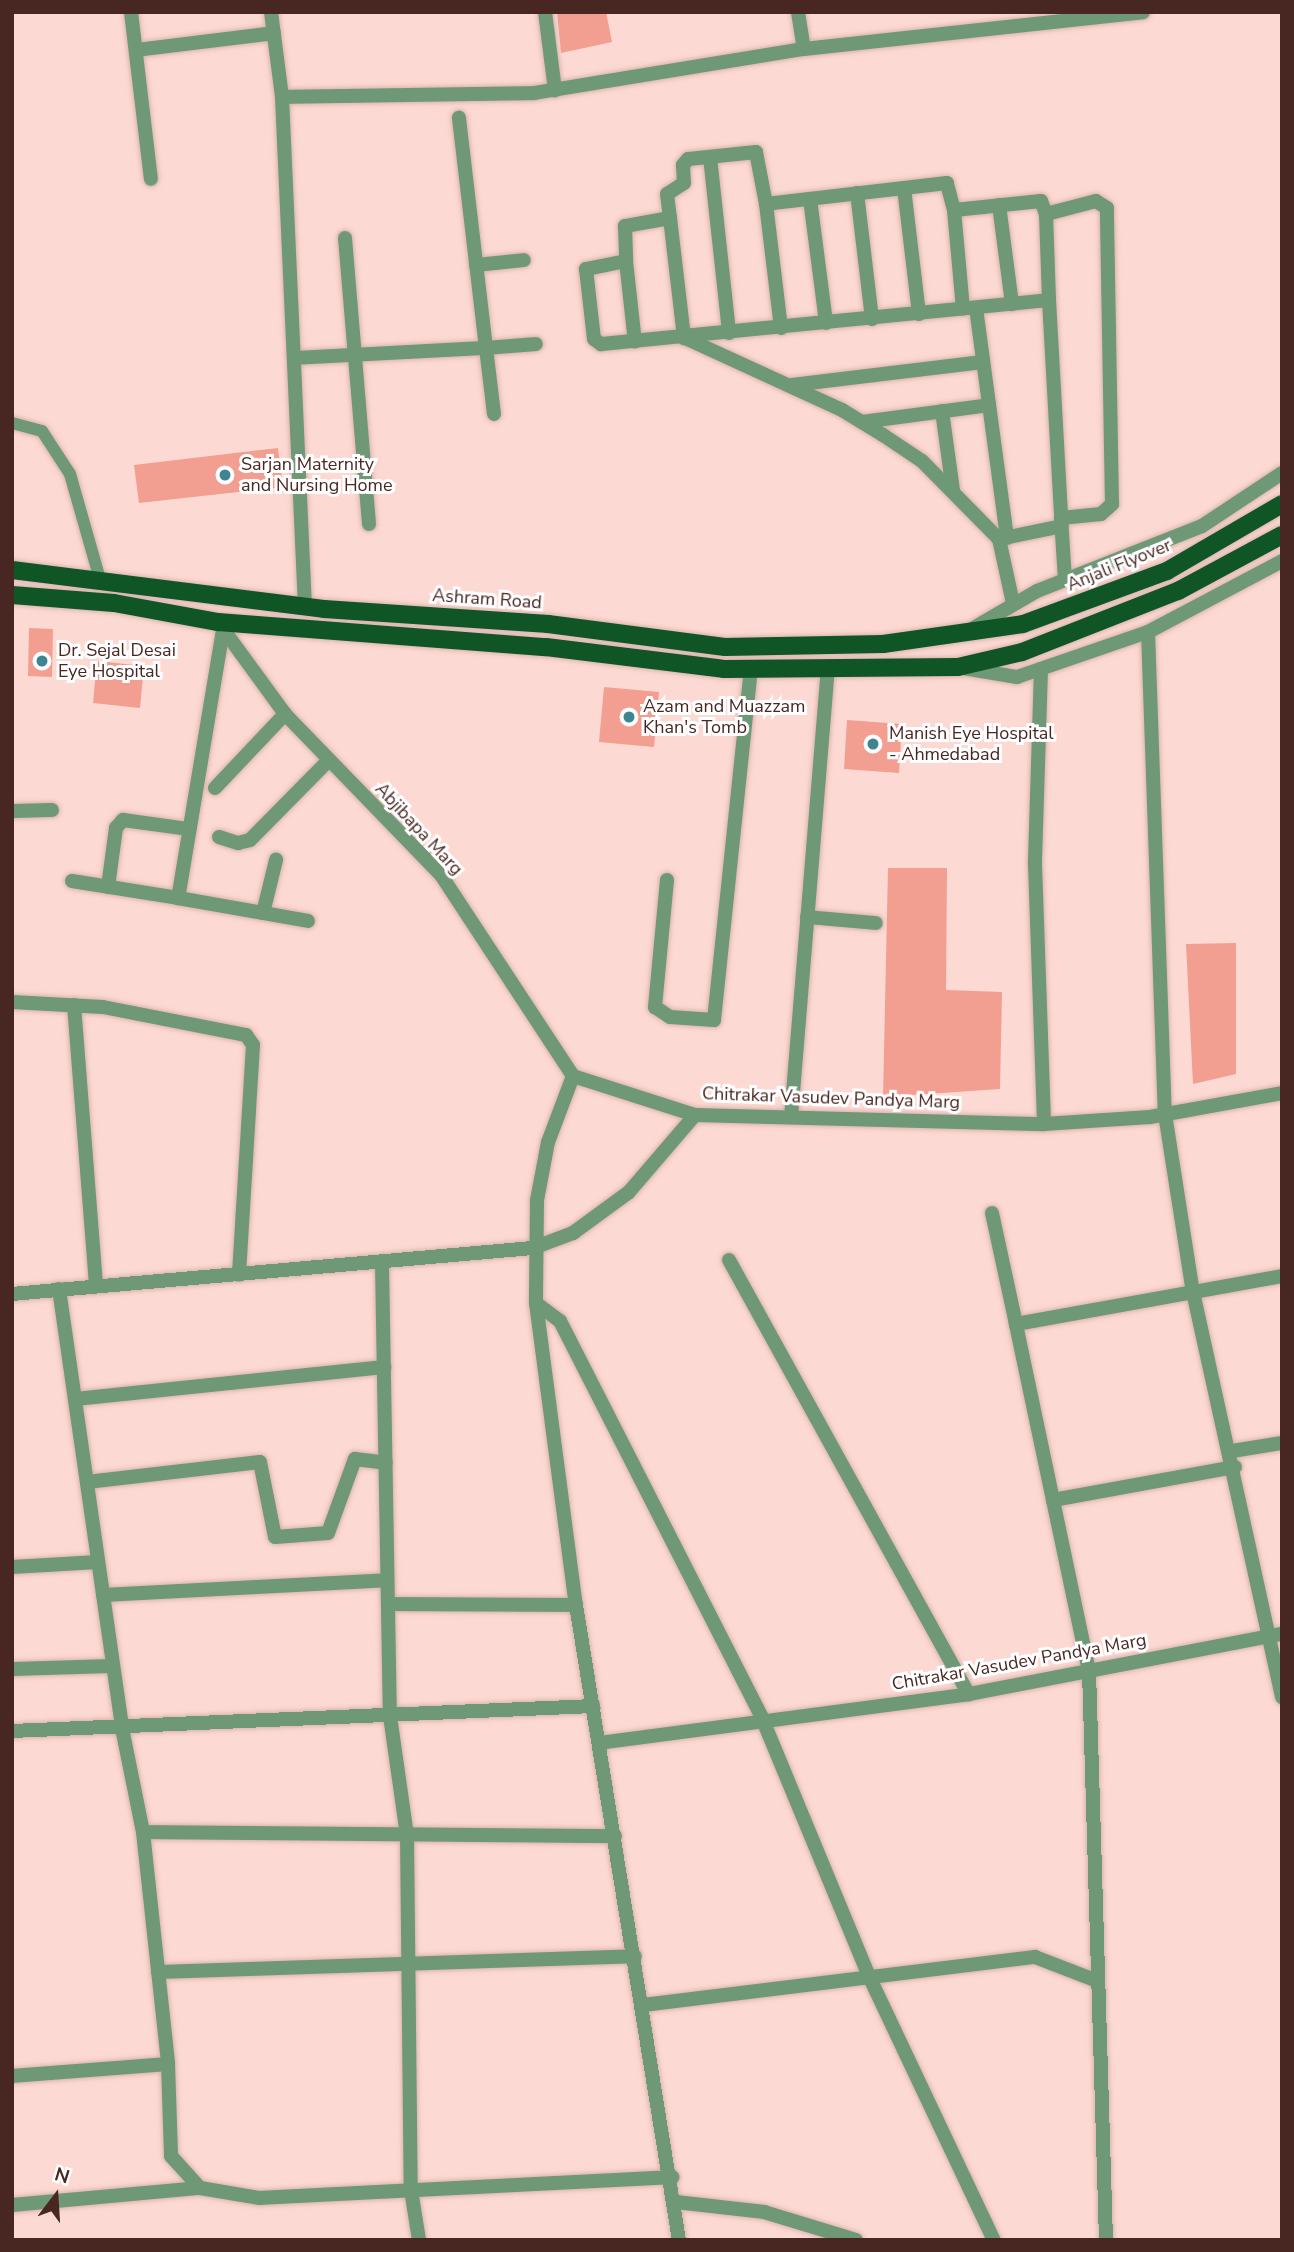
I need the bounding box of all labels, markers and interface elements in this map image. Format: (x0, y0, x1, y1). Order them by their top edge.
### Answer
place label: Sarjan Maternity and Nursing Home (241, 454, 393, 496)
marker: Sarjan Maternity and Nursing Home (215, 465, 235, 485)
street label: Anjali Flyover (1064, 534, 1174, 596)
street label: Ashram Road (432, 584, 542, 614)
place label: Dr. Sejal Desai Eye Hospital (58, 640, 176, 682)
marker: Dr. Sejal Desai Eye Hospital (32, 651, 52, 671)
place label: Azam and Muazzam Khan's Tomb (643, 696, 805, 738)
marker: Azam and Muazzam Khan's Tomb (621, 709, 637, 725)
place label: Manish Eye Hospital - Ahmedabad (889, 723, 1054, 766)
marker: Manish Eye Hospital - Ahmedabad (863, 734, 883, 754)
street label: Abjibapa Marg (371, 778, 467, 880)
street label: Chitrakar Vasudev Pandya Marg (702, 1083, 960, 1113)
street label: Chitrakar Vasudev Pandya Marg (890, 1629, 1148, 1695)
north arrow (21, 2161, 91, 2231)
text: N (52, 2161, 73, 2190)

